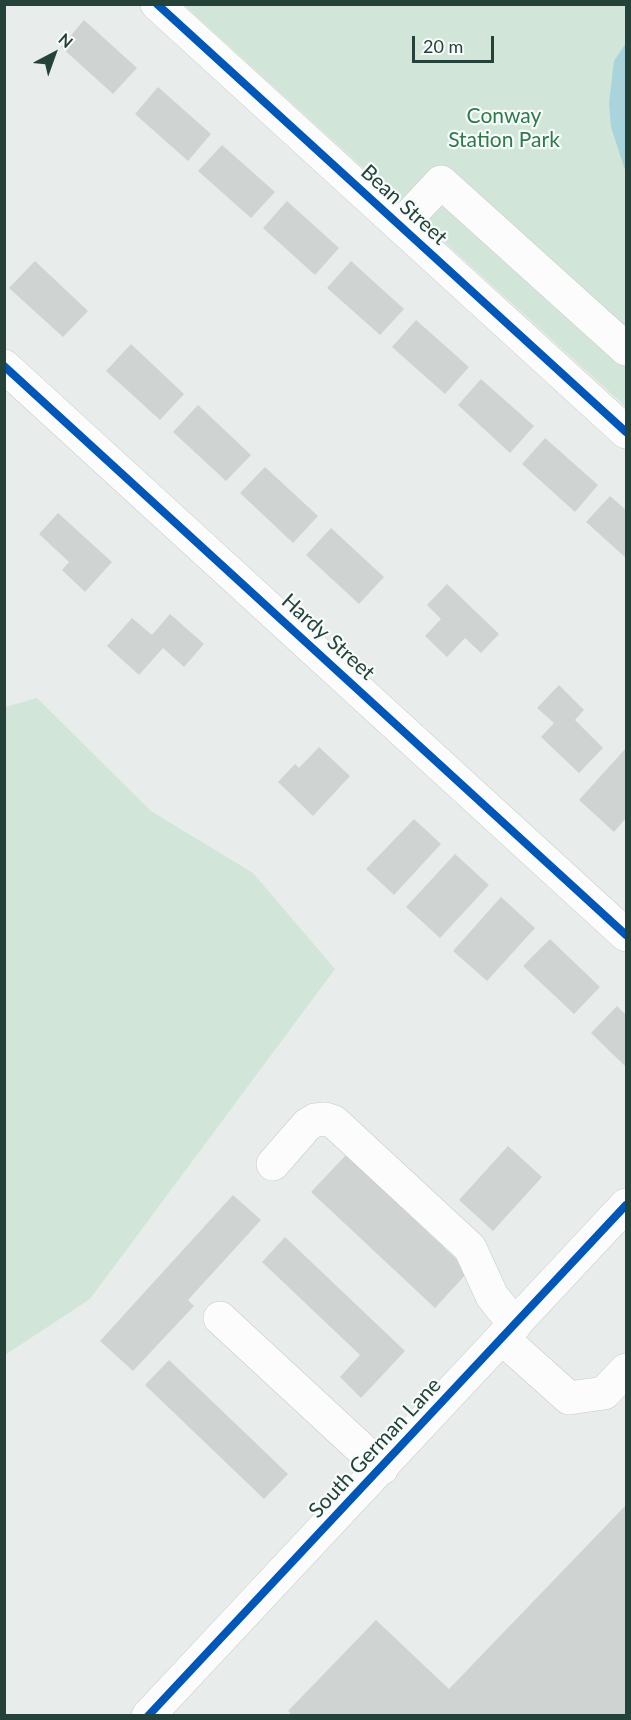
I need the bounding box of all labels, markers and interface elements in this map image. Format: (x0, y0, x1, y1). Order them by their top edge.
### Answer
north arrow (24, 24, 84, 84)
scale bar (415, 24, 498, 62)
text: N (55, 29, 77, 51)
text: 20 m (423, 35, 463, 57)
park label: Conway Station Park (448, 103, 560, 153)
street label: Bean Street (356, 160, 452, 250)
street label: Hardy Street (276, 589, 380, 685)
street label: South German Lane (304, 1373, 446, 1523)

